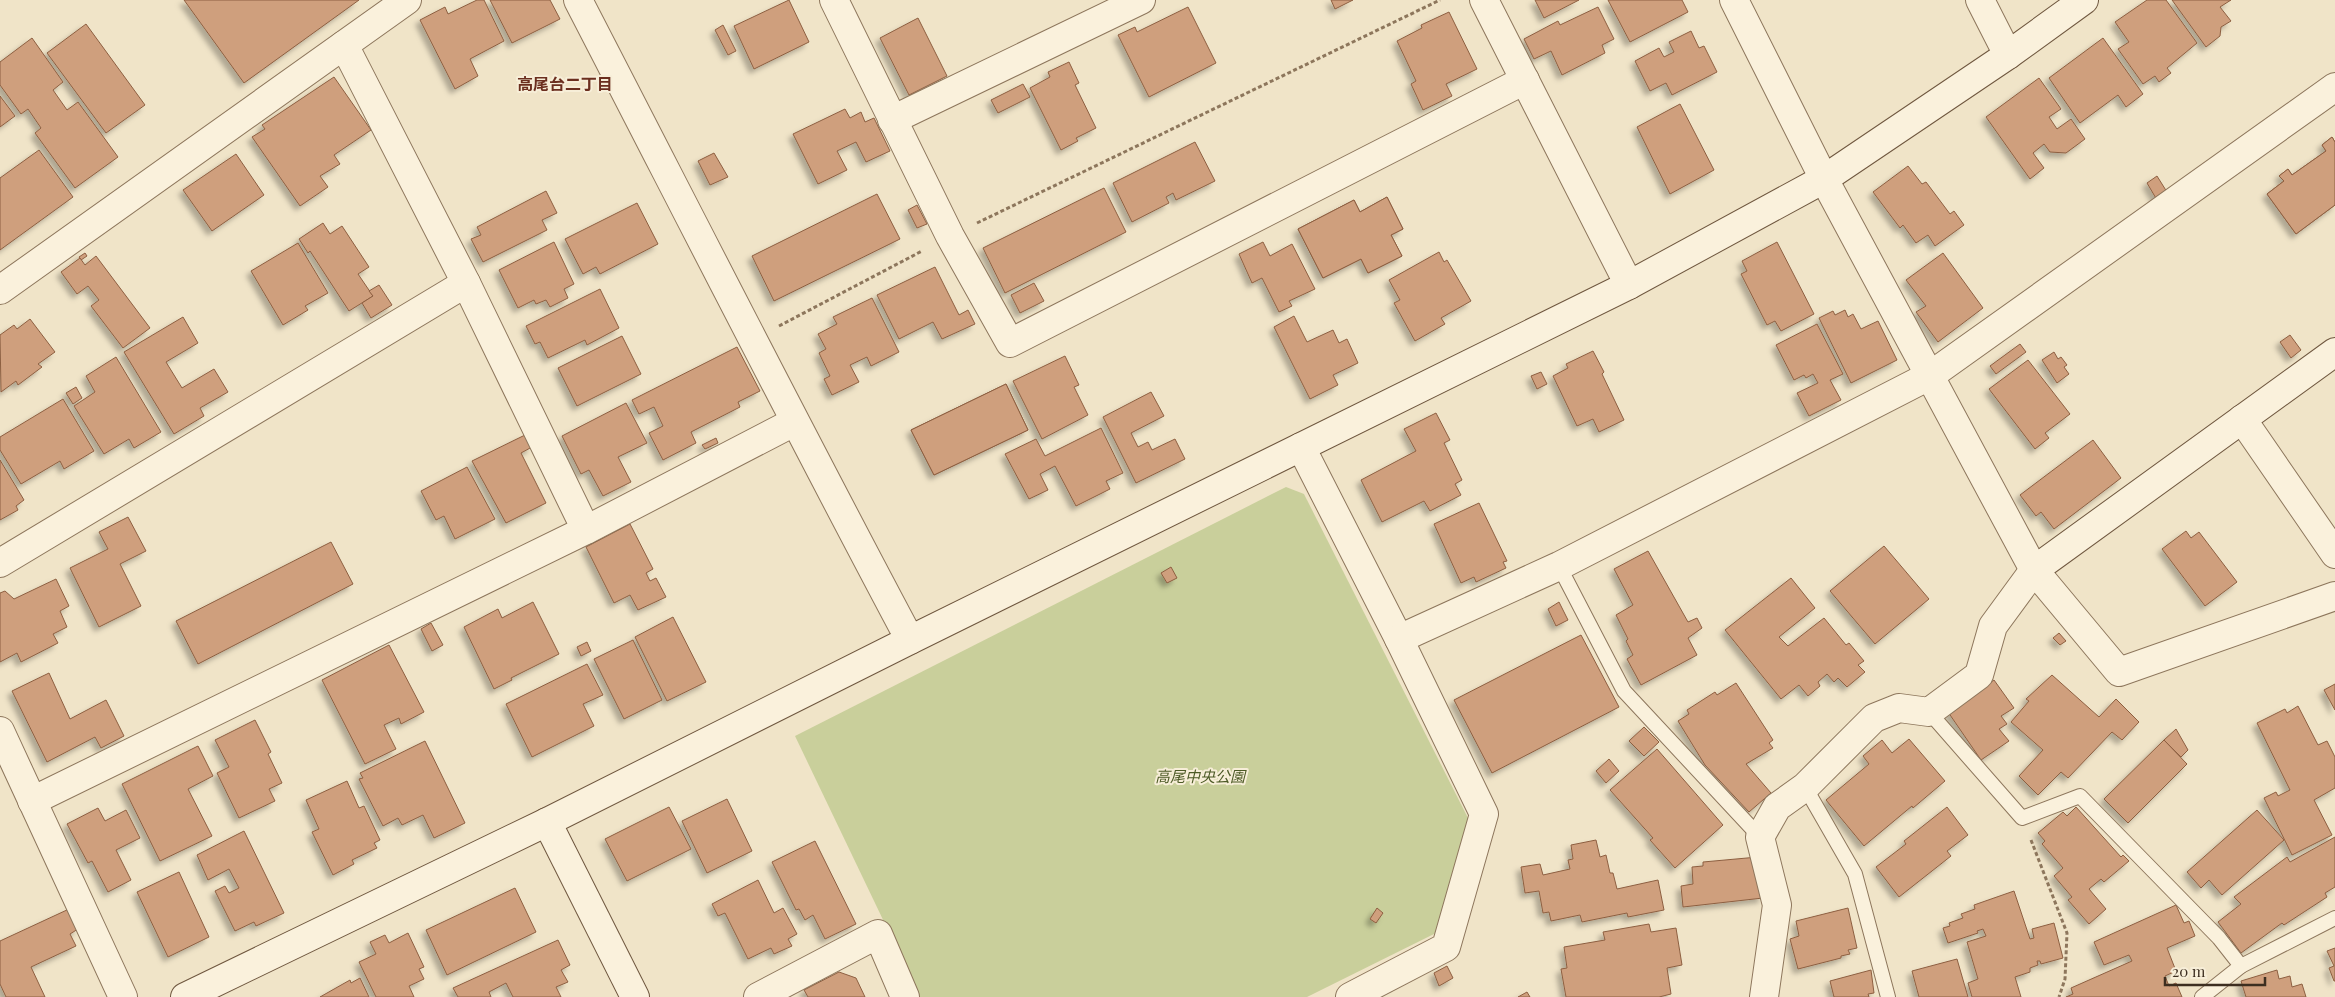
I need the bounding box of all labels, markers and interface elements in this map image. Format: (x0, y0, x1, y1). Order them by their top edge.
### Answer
district label: 高尾台二丁目 (517, 73, 613, 94)
park label: 高尾中央公園 (1155, 766, 1247, 786)
scale bar (2165, 954, 2265, 986)
text: 20 m (2172, 961, 2206, 981)

